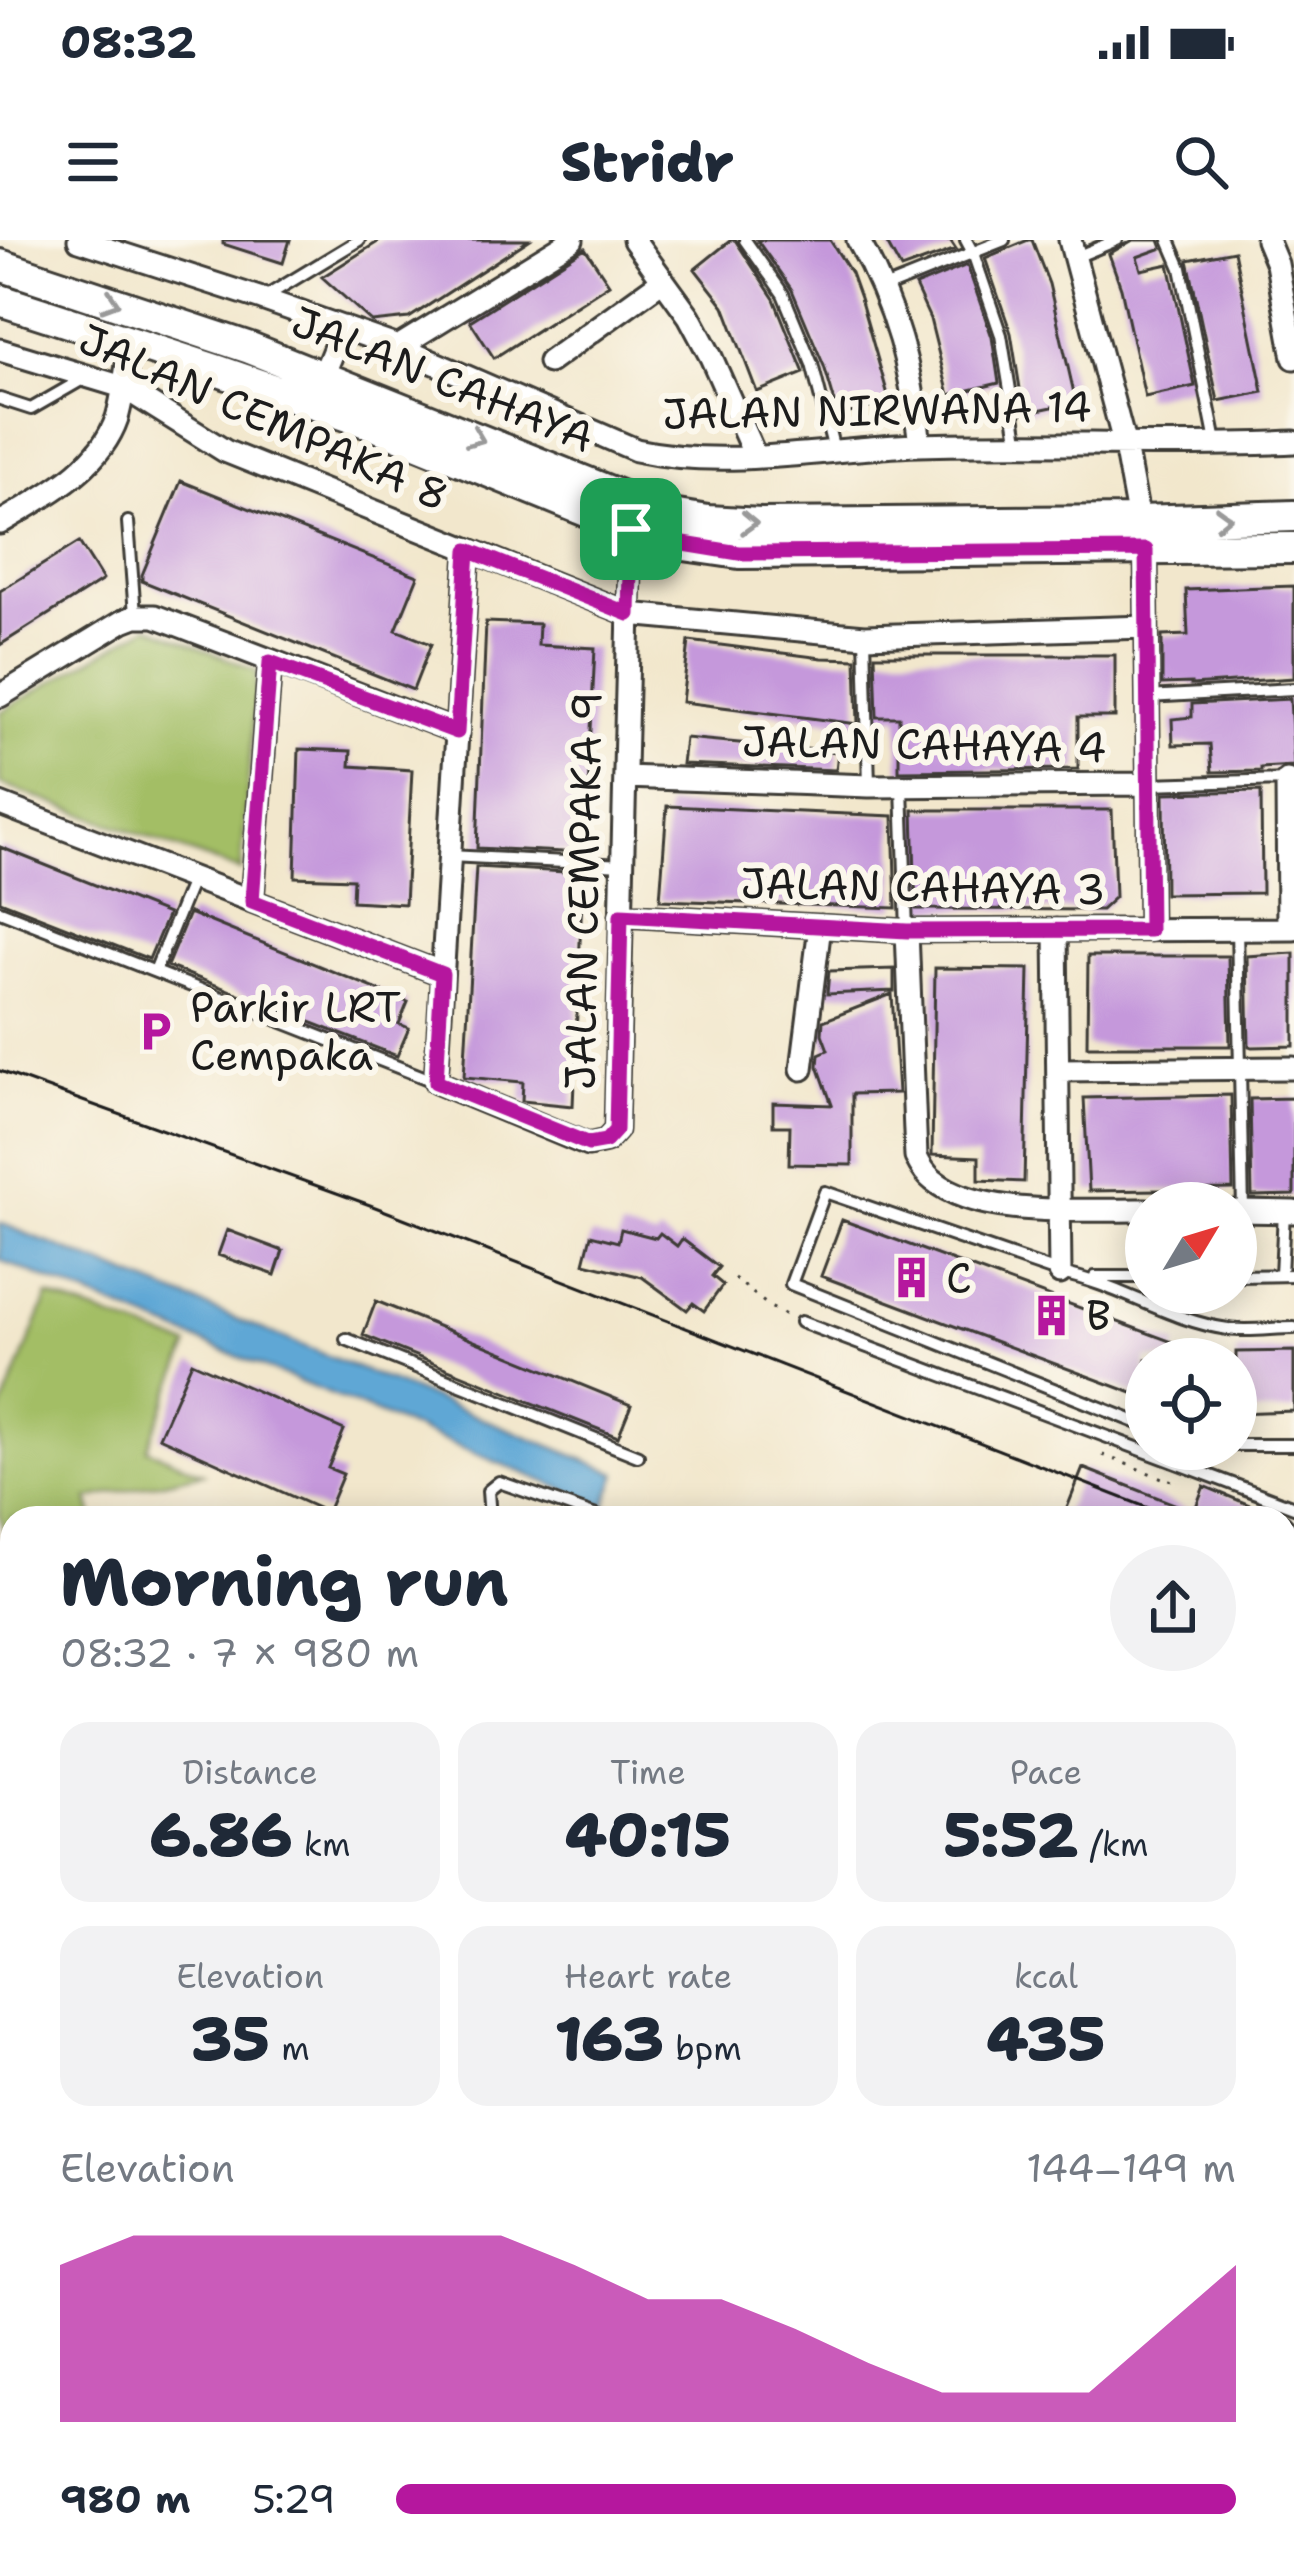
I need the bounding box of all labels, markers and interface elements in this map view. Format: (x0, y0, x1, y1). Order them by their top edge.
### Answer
text: 08:32 (60, 12, 197, 72)
text: Stridr (560, 126, 734, 198)
icon: menu (60, 129, 126, 195)
icon: search (1168, 129, 1234, 195)
one-way arrow (100, 287, 121, 312)
street label: JALAN CAHAYA (284, 293, 602, 465)
street label: JALAN CEMPAKA 8 (71, 310, 457, 524)
street label: JALAN NIRWANA 14 (662, 378, 1092, 442)
one-way arrow (465, 423, 486, 448)
pin (580, 478, 682, 580)
icon: arrive (598, 496, 664, 562)
one-way arrow (1214, 506, 1233, 532)
one-way arrow (740, 510, 759, 536)
street label: JALAN CEMPAKA 9 (552, 691, 614, 1091)
street label: JALAN CAHAYA 4 (741, 713, 1107, 775)
street label: JALAN CAHAYA 3 (740, 855, 1106, 917)
place label: Parkir LRT Cempaka (190, 979, 401, 1083)
parking icon: Parkir LRT Cempaka (133, 1008, 179, 1054)
north arrow (1125, 1182, 1257, 1314)
map controls (1125, 1182, 1257, 1470)
place label: C (946, 1250, 972, 1306)
building icon: C (889, 1255, 935, 1301)
place label: B (1086, 1287, 1111, 1343)
building icon: B (1029, 1292, 1075, 1338)
button: locate (1125, 1338, 1257, 1470)
text: Morning run (60, 1538, 509, 1626)
button: share (1110, 1545, 1236, 1671)
text: 08:32 · 7 × 980 m (60, 1627, 419, 1679)
text: Distance (182, 1750, 318, 1795)
text: Time (610, 1750, 686, 1795)
text: Pace (1010, 1750, 1082, 1795)
text: 6.86 (150, 1795, 292, 1875)
text: 40:15 (565, 1795, 731, 1875)
text: 5:52 (944, 1795, 1078, 1875)
text: km (292, 1822, 350, 1867)
text: /km (1078, 1822, 1148, 1867)
text: Elevation (176, 1954, 324, 1999)
text: Heart rate (564, 1954, 732, 1999)
text: kcal (1014, 1954, 1078, 1999)
text: 35 (190, 1999, 270, 2079)
text: 163 (554, 1999, 664, 2079)
text: 435 (986, 1999, 1106, 2079)
text: m (270, 2026, 310, 2071)
text: bpm (664, 2026, 742, 2071)
text: Elevation (60, 2142, 235, 2194)
text: 144–149 m (1026, 2142, 1236, 2194)
text: 980 m (60, 2473, 191, 2525)
text: 5:29 (252, 2473, 336, 2525)

